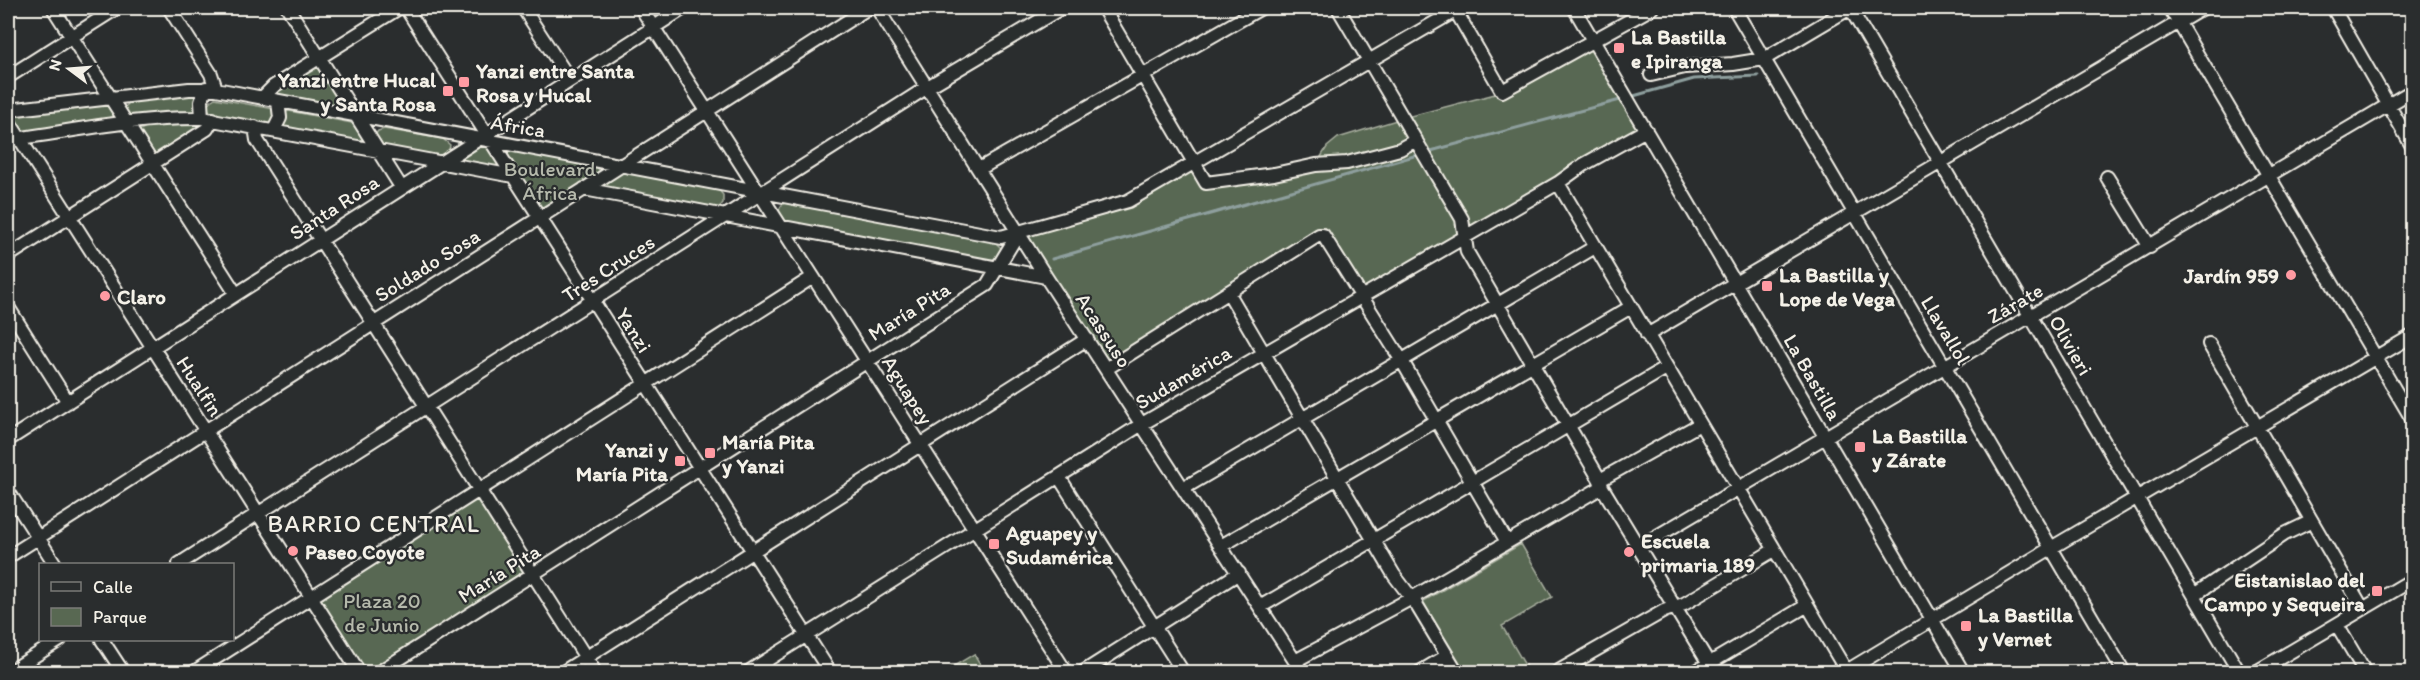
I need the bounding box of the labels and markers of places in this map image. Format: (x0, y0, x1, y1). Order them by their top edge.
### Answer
place label: La Bastilla e Ipiranga (1631, 24, 1727, 74)
marker: La Bastilla e Ipiranga (1612, 41, 1626, 55)
place label: Yanzi entre Santa Rosa y Hucal (475, 58, 636, 108)
place label: Yanzi entre Hucal y Santa Rosa (277, 67, 437, 117)
marker: Yanzi entre Santa Rosa y Hucal (457, 75, 471, 89)
marker: Yanzi entre Hucal y Santa Rosa (441, 84, 455, 98)
place label: La Bastilla y Lope de Vega (1779, 262, 1896, 312)
place label: Jardín 959 (2183, 263, 2279, 288)
marker: Jardín 959 (2284, 268, 2298, 282)
marker: La Bastilla y Lope de Vega (1760, 279, 1774, 293)
place label: Claro (117, 284, 166, 309)
marker: Claro (98, 289, 112, 303)
place label: La Bastilla y Zárate (1872, 423, 1968, 473)
place label: María Pita y Yanzi (722, 429, 815, 479)
place label: Yanzi y María Pita (576, 437, 669, 486)
marker: La Bastilla y Zárate (1853, 440, 1867, 454)
marker: María Pita y Yanzi (703, 446, 717, 460)
marker: Yanzi y María Pita (673, 454, 687, 468)
place label: Aguapey y Sudamérica (1005, 520, 1114, 569)
place label: Escuela primaria 189 (1640, 528, 1755, 578)
marker: Aguapey y Sudamérica (987, 537, 1001, 551)
place label: Paseo Coyote (305, 539, 425, 565)
marker: Paseo Coyote (286, 544, 300, 558)
marker: Escuela primaria 189 (1622, 545, 1636, 559)
place label: Eistanislao del Campo y Sequeira (2204, 567, 2366, 617)
marker: Eistanislao del Campo y Sequeira (2370, 584, 2384, 598)
place label: La Bastilla y Vernet (1978, 602, 2074, 652)
marker: La Bastilla y Vernet (1959, 619, 1973, 633)

